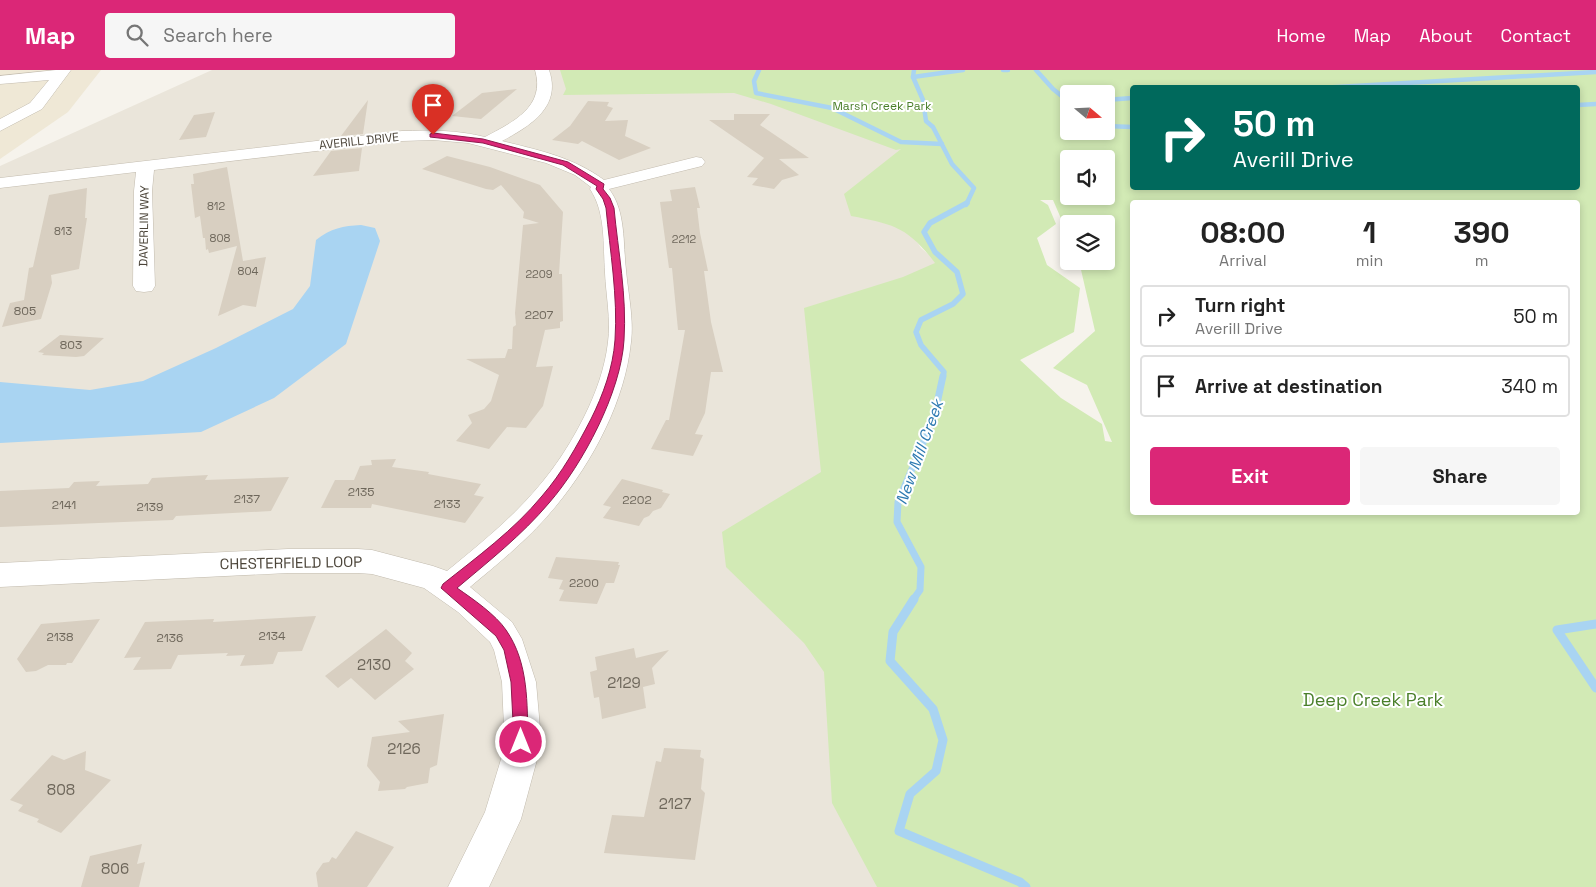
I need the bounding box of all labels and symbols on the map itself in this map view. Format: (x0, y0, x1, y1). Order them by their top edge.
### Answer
pin (412, 84, 454, 135)
north arrow (1060, 85, 1115, 140)
park label: Marsh Creek Park (832, 98, 932, 114)
street label: AVERILL DRIVE (318, 129, 400, 153)
street label: DAVERLIN WAY (135, 185, 153, 267)
house number: 812 (207, 199, 225, 213)
house number: 813 (54, 224, 72, 238)
house number: 808 (210, 231, 231, 245)
house number: 2212 (672, 232, 697, 246)
house number: 804 (238, 264, 259, 278)
house number: 2209 (525, 267, 553, 281)
house number: 805 (14, 303, 36, 319)
house number: 2207 (525, 307, 554, 323)
house number: 803 (60, 337, 82, 353)
water label: New Mill Creek (891, 395, 949, 508)
house number: 2135 (348, 484, 374, 500)
house number: 2137 (234, 491, 260, 507)
house number: 2202 (622, 492, 652, 508)
house number: 2133 (434, 496, 460, 512)
house number: 2141 (52, 497, 76, 513)
house number: 2139 (137, 499, 163, 515)
street label: CHESTERFIELD LOOP (220, 552, 362, 573)
house number: 2200 (569, 575, 599, 591)
house number: 2134 (258, 628, 286, 644)
house number: 2138 (47, 629, 73, 645)
house number: 2136 (157, 630, 183, 646)
house number: 2130 (357, 655, 391, 674)
house number: 2129 (607, 673, 641, 692)
park label: Deep Creek Park (1303, 688, 1444, 711)
position arrow (494, 715, 546, 767)
house number: 2126 (387, 739, 421, 758)
house number: 808 (47, 780, 75, 799)
house number: 2127 (659, 794, 691, 813)
house number: 806 (101, 859, 129, 878)

